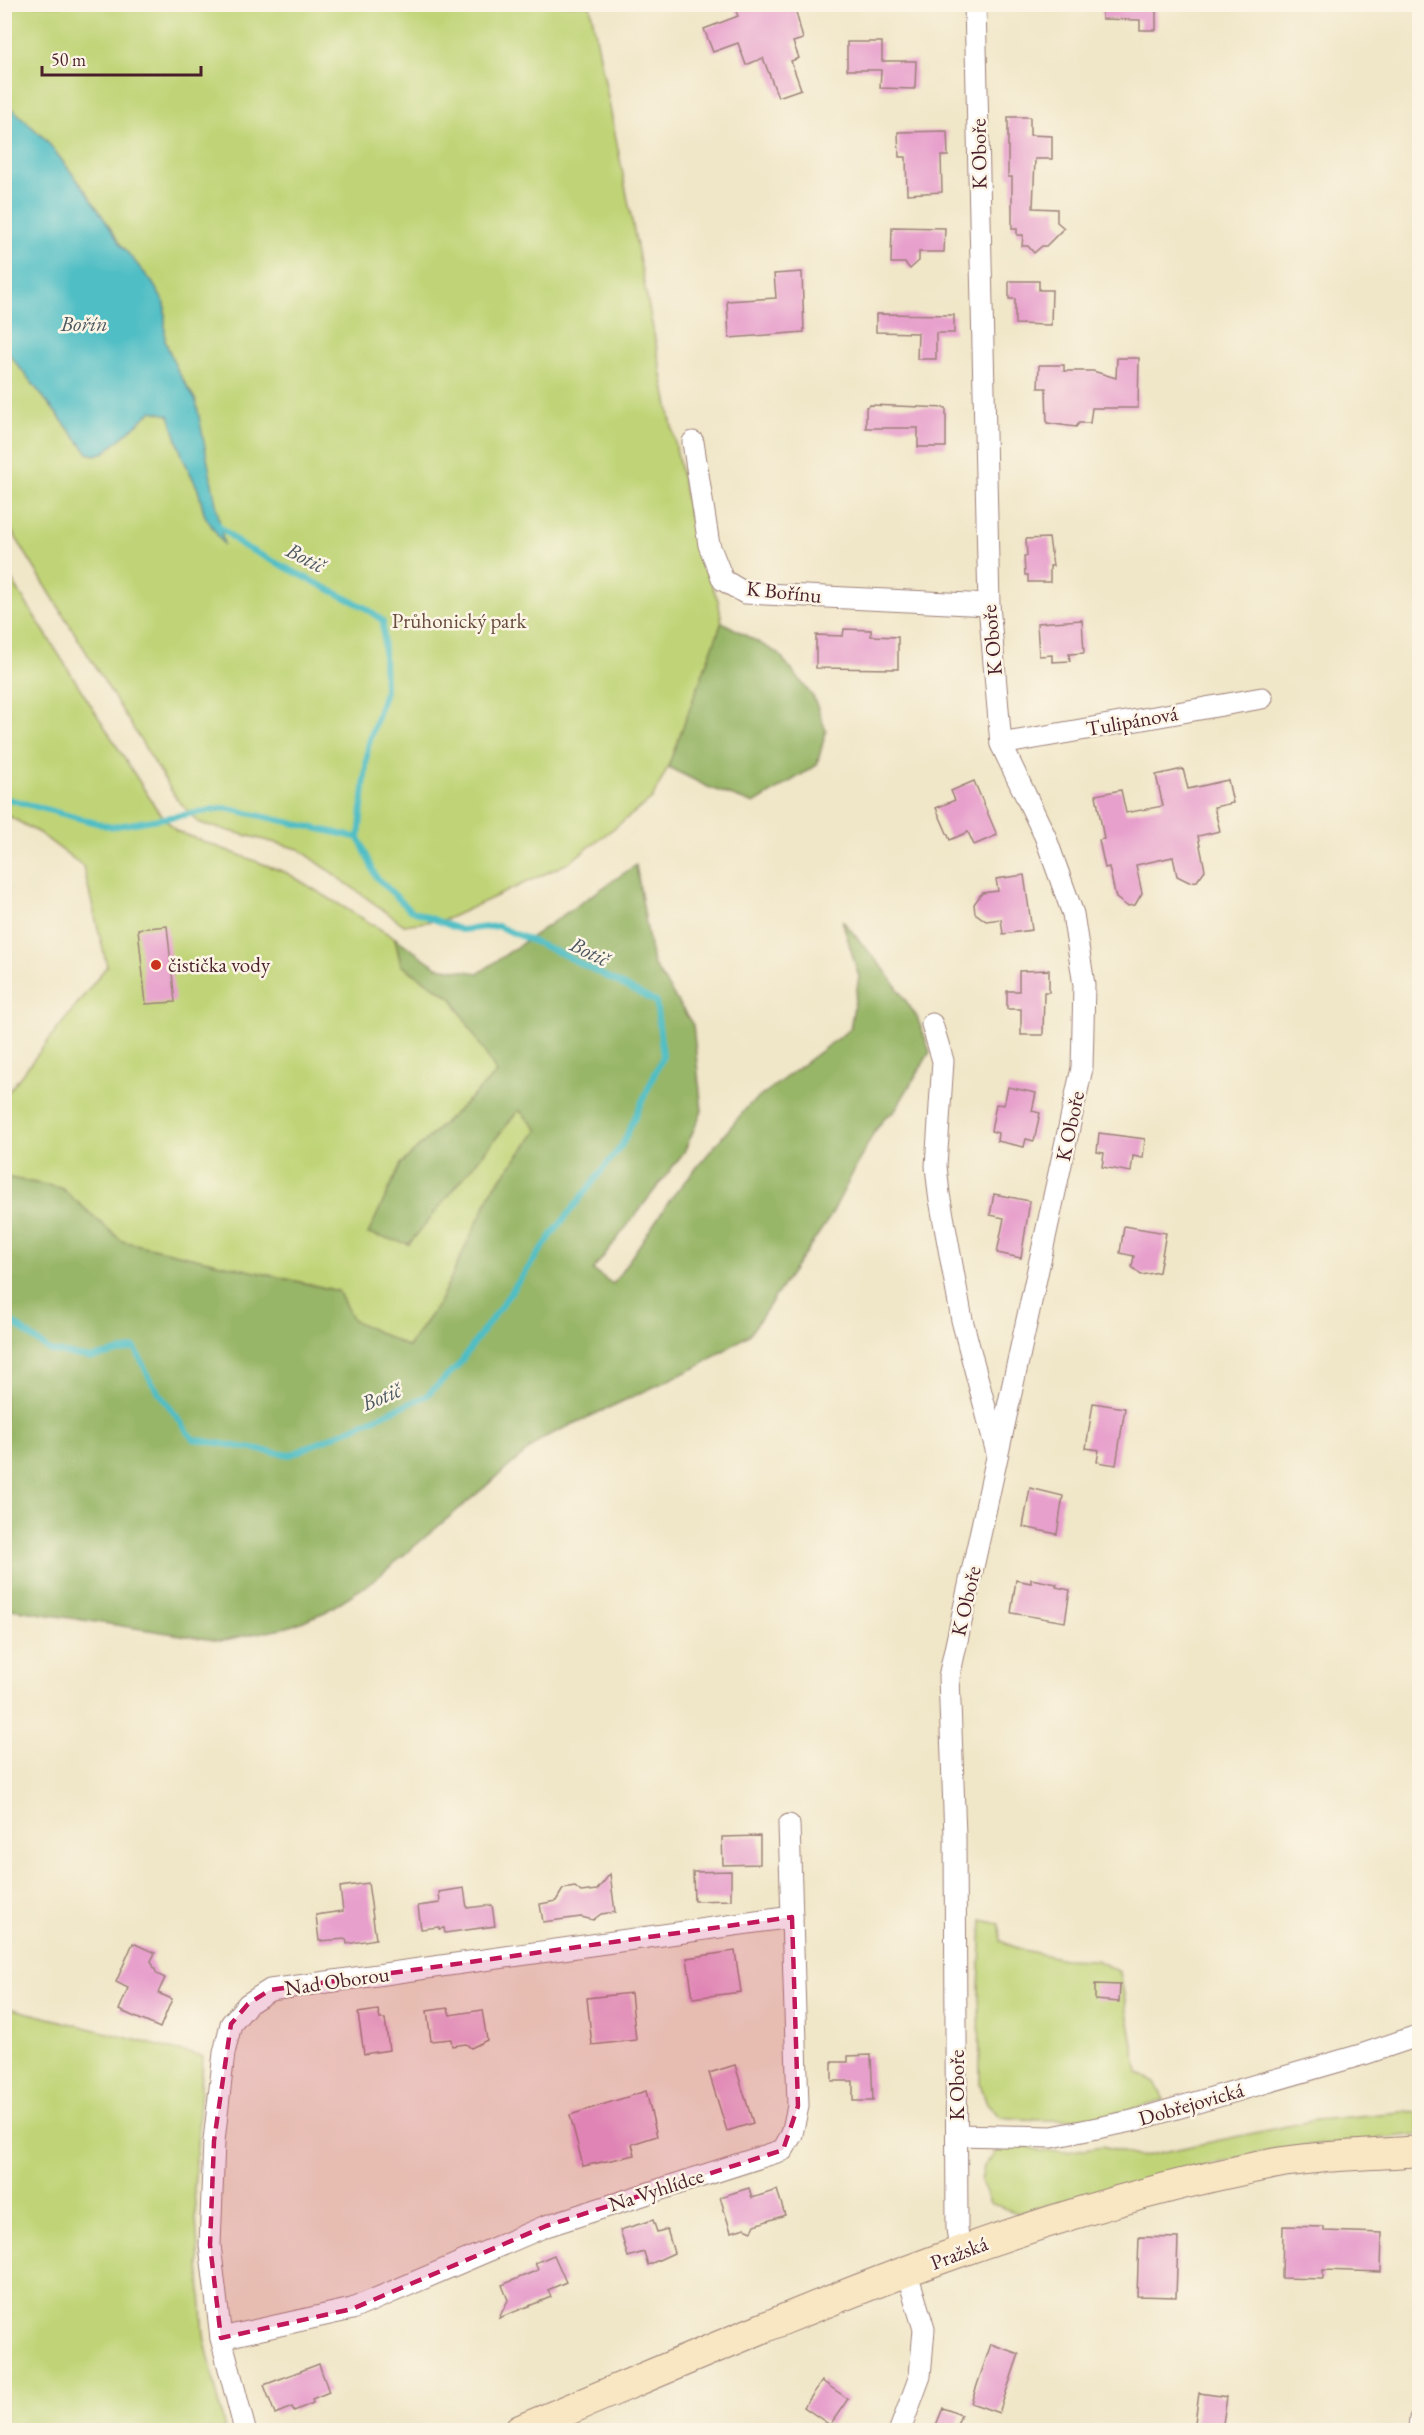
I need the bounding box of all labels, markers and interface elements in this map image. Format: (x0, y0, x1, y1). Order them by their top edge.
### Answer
scale bar (42, 39, 201, 77)
text: 50 m (51, 48, 86, 71)
street label: K Oboře (964, 118, 993, 190)
water label: Bořín (59, 309, 108, 338)
water label: Botič (280, 535, 332, 580)
street label: K Bořínu (745, 574, 823, 609)
street label: K Oboře (975, 604, 1008, 677)
park label: Průhonický park (392, 607, 527, 634)
street label: Tulipánová (1084, 699, 1180, 742)
water label: Botič (564, 929, 616, 974)
place label: čistička vody (168, 951, 271, 978)
marker: čistička vody (149, 958, 163, 972)
street label: K Oboře (1049, 1088, 1090, 1163)
water label: Botič (356, 1374, 407, 1418)
street label: K Oboře (944, 1563, 987, 1638)
street label: Nad Oborou (283, 1960, 391, 2001)
street label: K Oboře (943, 2050, 970, 2120)
street label: Dobřejovická (1135, 2075, 1247, 2131)
street label: Na Vyhlídce (605, 2161, 707, 2218)
street label: Pražská (926, 2229, 992, 2276)

